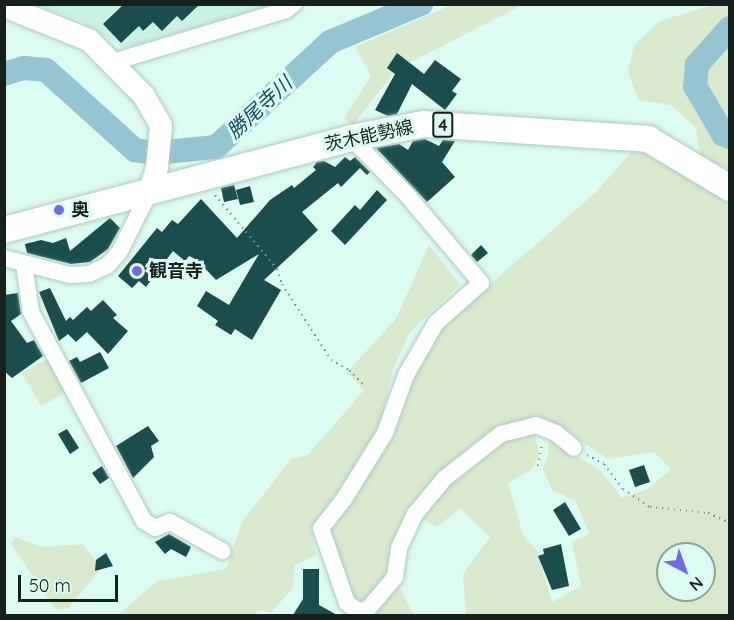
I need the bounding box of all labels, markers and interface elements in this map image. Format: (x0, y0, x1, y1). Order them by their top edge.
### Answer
water label: 勝尾寺川 (222, 71, 296, 143)
road number: 4 (431, 112, 455, 138)
street label: 茨木能勢線 (323, 116, 415, 156)
place label: 奥 (71, 199, 89, 221)
marker: 奥 (52, 203, 66, 217)
place label: 観音寺 (149, 260, 203, 282)
marker: 観音寺 (130, 264, 144, 278)
north arrow (656, 542, 716, 602)
scale bar (21, 563, 122, 601)
text: N (686, 573, 708, 595)
text: 50 m (29, 574, 71, 597)

